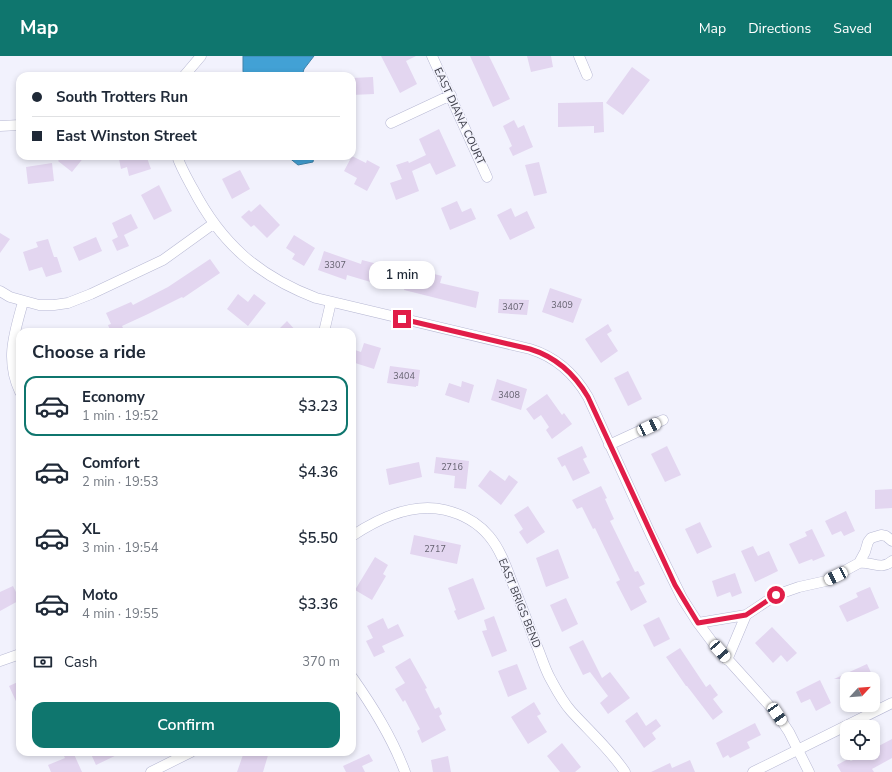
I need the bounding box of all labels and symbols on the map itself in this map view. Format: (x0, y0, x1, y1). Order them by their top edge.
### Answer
street label: EAST DIANA COURT (430, 65, 489, 168)
house number: 3307 (324, 259, 346, 271)
callout: 1 min (369, 261, 435, 289)
house number: 3409 (551, 299, 573, 311)
house number: 3407 (502, 301, 524, 313)
route end (393, 310, 411, 328)
house number: 3404 (393, 370, 415, 382)
house number: 3408 (498, 389, 520, 401)
car (636, 416, 662, 438)
house number: 2716 (441, 461, 463, 473)
house number: 2717 (424, 543, 446, 555)
street label: EAST BRIGS BEND (495, 556, 544, 650)
car (823, 565, 849, 587)
route start (767, 586, 785, 604)
car (708, 638, 732, 664)
north arrow (840, 672, 880, 712)
car (765, 701, 789, 727)

